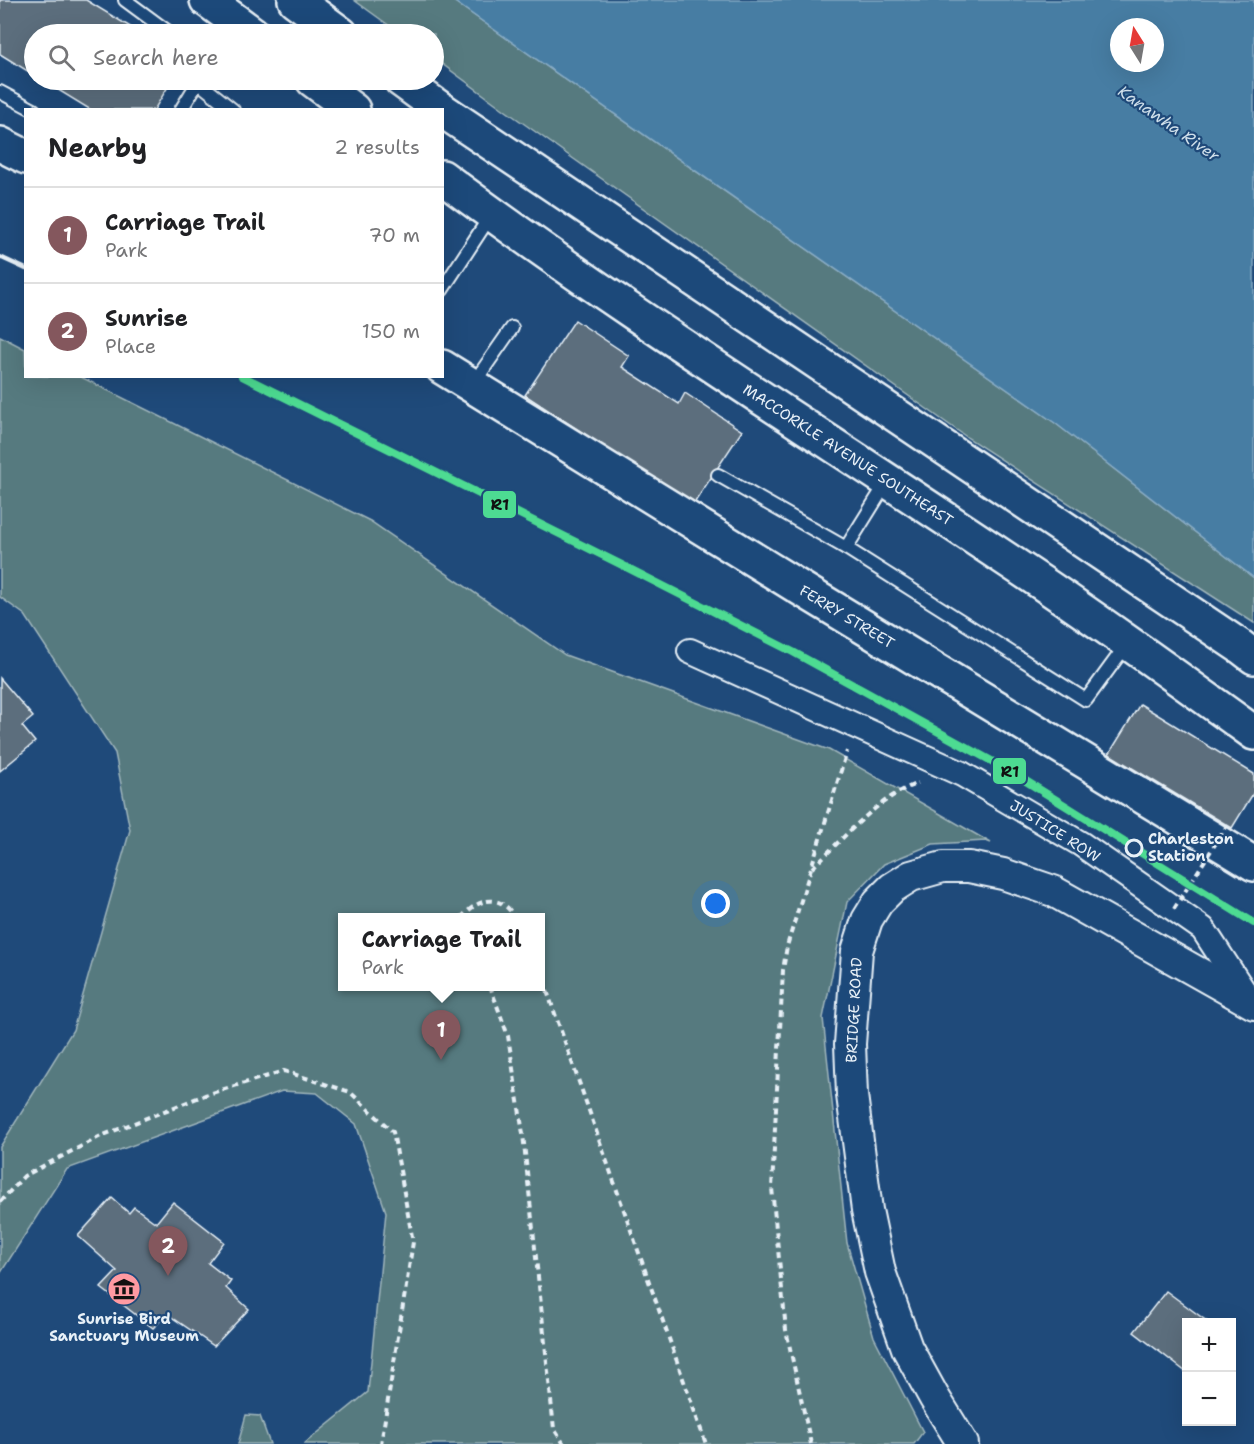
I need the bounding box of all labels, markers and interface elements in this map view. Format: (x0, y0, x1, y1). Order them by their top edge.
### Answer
north arrow (1110, 18, 1164, 72)
search box (24, 24, 444, 90)
icon: search (45, 41, 78, 74)
text: Search here (93, 43, 219, 72)
water label: Kanawha River (1114, 81, 1224, 166)
text: Nearby (48, 130, 147, 165)
text: 2 results (334, 134, 420, 160)
text: Carriage Trail (105, 208, 265, 237)
text: 1 (63, 222, 72, 248)
text: 70 m (368, 222, 420, 248)
text: Park (105, 237, 148, 263)
text: Sunrise (105, 304, 188, 333)
text: 2 (61, 318, 75, 344)
text: 150 m (362, 318, 420, 344)
text: Place (105, 333, 156, 359)
street label: MACCORKLE AVENUE SOUTHEAST (739, 379, 957, 531)
line badge: R1 (482, 490, 517, 519)
text: R1 (491, 494, 509, 515)
street label: FERRY STREET (796, 581, 898, 653)
line badge: R1 (992, 757, 1027, 785)
text: R1 (1001, 761, 1019, 782)
street label: JUSTICE ROW (1006, 795, 1104, 867)
place label: Charleston Station (1148, 829, 1234, 866)
marker: Charleston Station (1125, 839, 1143, 857)
your location (701, 889, 730, 918)
popup (338, 913, 545, 991)
text: Carriage Trail (361, 925, 522, 954)
text: Park (361, 954, 404, 980)
street label: BRIDGE ROAD (841, 957, 867, 1063)
pin: 1 (422, 1010, 460, 1060)
pin: 2 (148, 1226, 188, 1276)
museum icon: Sunrise Bird Sanctuary Museum (106, 1271, 142, 1307)
place label: Sunrise Bird Sanctuary Museum (49, 1309, 199, 1346)
map controls (1182, 1318, 1236, 1426)
button: + (1182, 1318, 1236, 1372)
button: − (1182, 1372, 1236, 1426)

